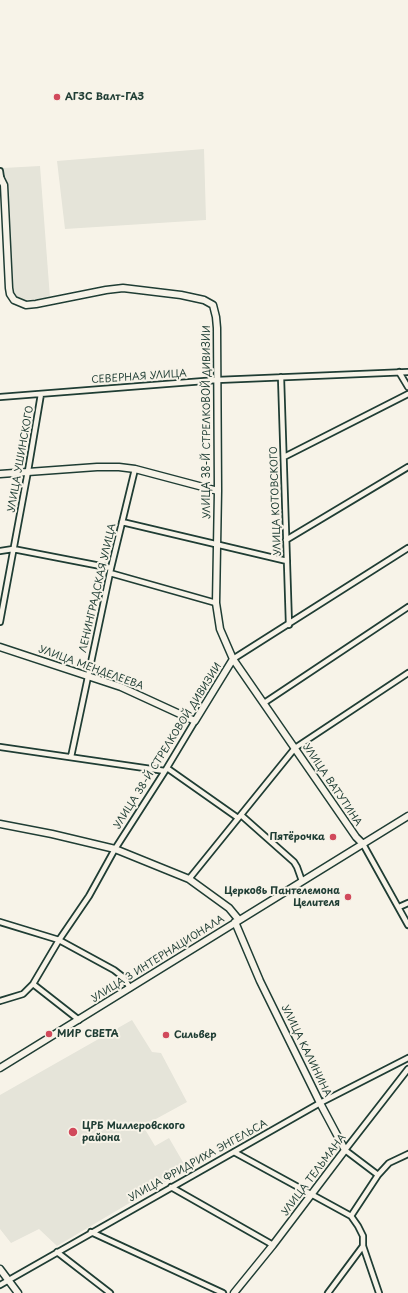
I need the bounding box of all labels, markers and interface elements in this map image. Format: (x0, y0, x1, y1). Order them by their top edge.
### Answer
place label: АГЗС Валт-ГАЗ (65, 91, 144, 103)
marker: АГЗС Валт-ГАЗ (52, 92, 62, 102)
street label: УЛИЦА 38-Й СТРЕЛКОВОЙ ДИВИЗИИ (201, 325, 213, 519)
street label: СЕВЕРНАЯ УЛИЦА (91, 368, 187, 386)
street label: УЛИЦА УШИНСКОГО (6, 405, 36, 513)
street label: УЛИЦА КОТОВСКОГО (268, 446, 284, 556)
street label: ЛЕНИНГРАДСКАЯ УЛИЦА (77, 522, 119, 654)
street label: УЛИЦА МЕНДЕЛЕЕВА (37, 643, 145, 693)
street label: УЛИЦА 38-Й СТРЕЛКОВОЙ ДИВИЗИИ (112, 661, 224, 831)
street label: УЛИЦА ВАТУТИНА (300, 741, 364, 829)
place label: Пятёрочка (269, 831, 325, 843)
marker: Пятёрочка (328, 832, 338, 842)
place label: Церковь Пантелемона Целителя (224, 885, 340, 908)
marker: Церковь Пантелемона Целителя (343, 892, 353, 902)
street label: УЛИЦА 3 ИНТЕРНАЦИОНАЛА (89, 913, 227, 1005)
street label: УЛИЦА КАЛИНИНА (279, 1003, 333, 1099)
place label: МИР СВЕТА (57, 1028, 119, 1040)
marker: МИР СВЕТА (44, 1029, 54, 1039)
place label: Сильвер (174, 1029, 216, 1041)
marker: Сильвер (161, 1030, 171, 1040)
street label: УЛИЦА ФРИДРИХА ЭНГЕЛЬСА (127, 1118, 269, 1204)
place label: ЦРБ Миллеровского района (82, 1120, 185, 1144)
marker: ЦРБ Миллеровского района (67, 1126, 79, 1138)
street label: УЛИЦА ТЕЛЬМАНА (279, 1132, 349, 1218)

